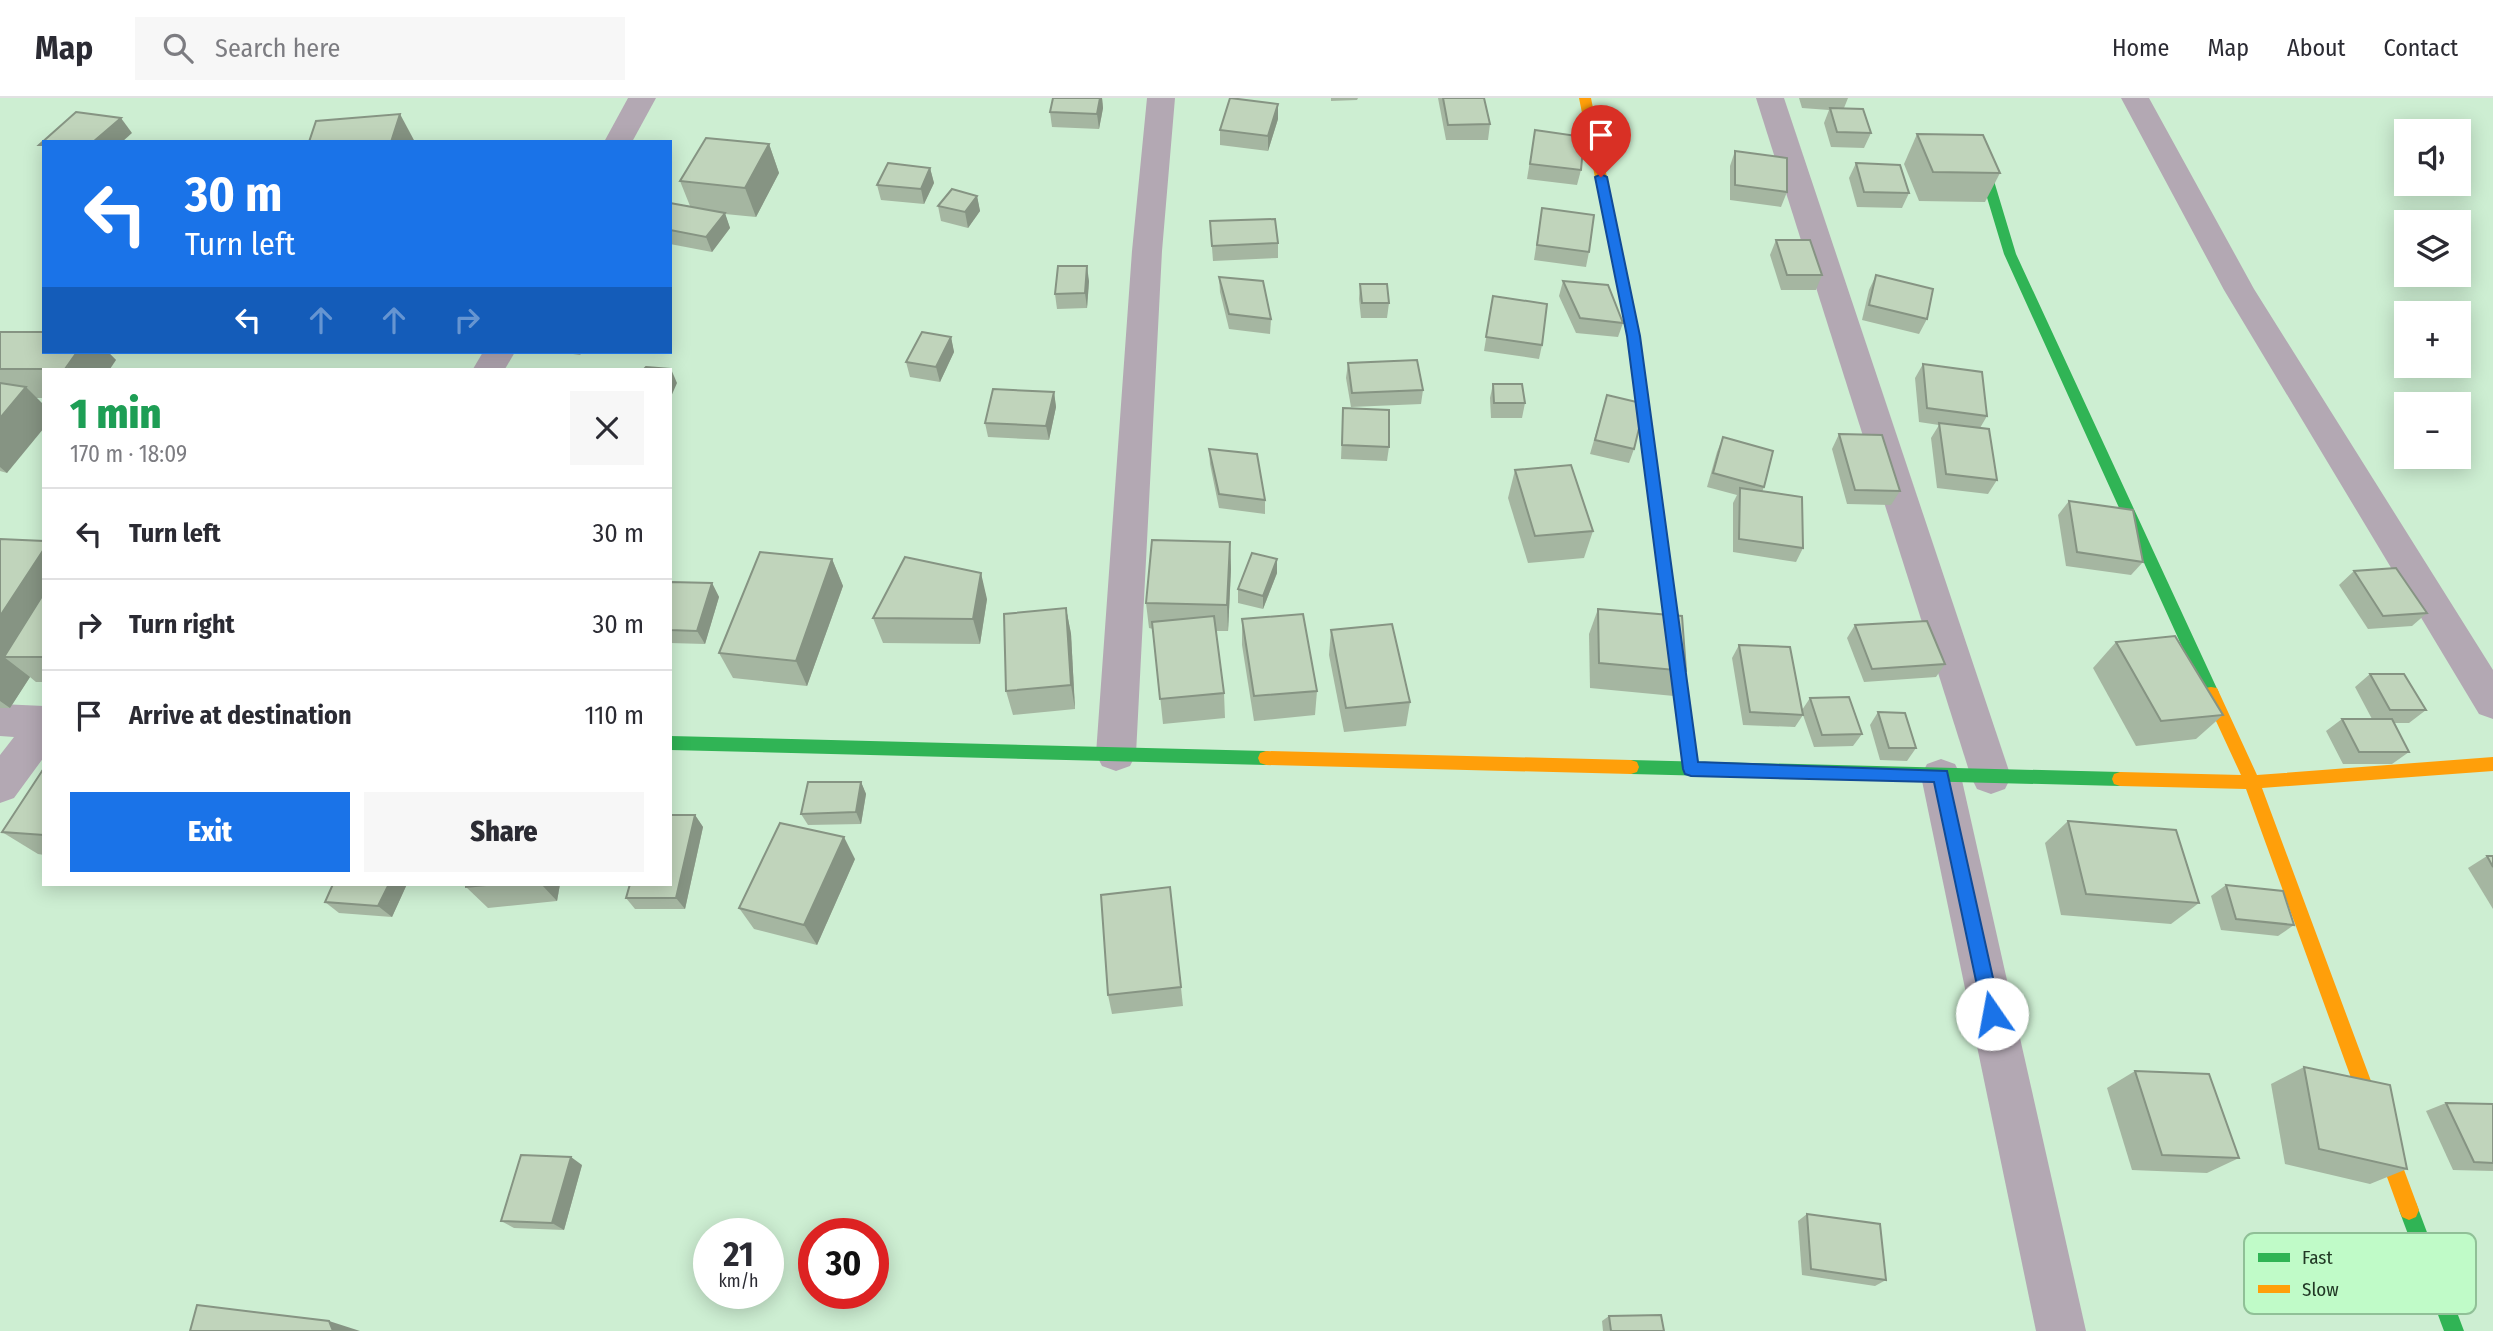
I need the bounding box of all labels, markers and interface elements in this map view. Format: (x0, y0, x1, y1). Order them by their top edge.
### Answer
search box (135, 17, 625, 80)
text: Map (35, 28, 93, 68)
icon: search (159, 29, 197, 67)
text: Search here (215, 33, 340, 64)
text: Home (2112, 34, 2169, 62)
text: Map (2207, 34, 2249, 62)
text: About (2287, 34, 2345, 62)
text: Contact (2383, 34, 2458, 62)
pin (1571, 105, 1631, 177)
icon: arrive (1582, 116, 1620, 154)
map controls (2394, 119, 2471, 469)
button: sound (2394, 119, 2471, 196)
text: 30 m (185, 165, 283, 224)
icon: left (70, 168, 161, 259)
button: layers (2394, 210, 2471, 287)
text: Turn left (185, 225, 295, 263)
icon: left (229, 301, 267, 339)
icon: ahead (302, 301, 340, 339)
icon: ahead (375, 301, 413, 339)
icon: right (448, 301, 486, 339)
button: + (2394, 301, 2471, 378)
text: 1 min (70, 389, 161, 439)
button: close (570, 391, 644, 465)
button: − (2394, 392, 2471, 469)
text: 170 m · 18:09 (70, 440, 187, 468)
icon: left (70, 515, 108, 553)
text: Turn left (129, 518, 221, 549)
text: 30 m (593, 518, 644, 549)
icon: right (70, 606, 108, 644)
text: Turn right (129, 609, 235, 640)
text: 30 m (593, 609, 644, 640)
icon: arrive (70, 697, 108, 735)
text: Arrive at destination (129, 700, 352, 731)
text: 110 m (584, 700, 644, 731)
button: Exit (70, 792, 350, 872)
button: Share (364, 792, 644, 872)
position arrow (1955, 977, 2029, 1051)
speed limit sign: 30 (798, 1218, 889, 1309)
text: 21 (723, 1233, 754, 1275)
legend (2244, 1233, 2476, 1314)
text: Fast (2302, 1246, 2333, 1269)
text: km/h (718, 1270, 759, 1292)
text: Slow (2302, 1278, 2339, 1301)

